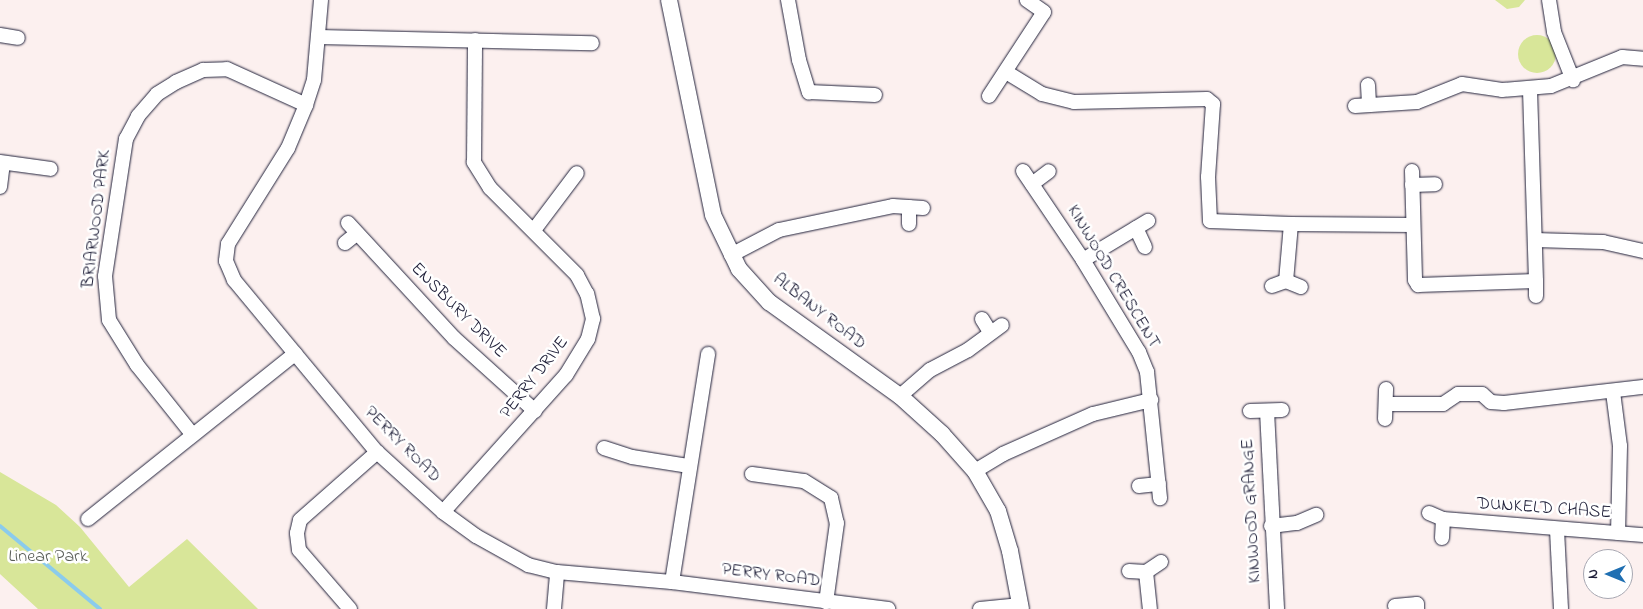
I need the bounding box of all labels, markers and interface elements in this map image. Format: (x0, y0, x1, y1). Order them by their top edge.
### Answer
street label: BRIARWOOD PARK (78, 149, 116, 289)
street label: KINWOOD CRESCENT (1062, 201, 1164, 353)
street label: ENSBURY DRIVE (406, 259, 510, 363)
street label: ALBANY ROAD (768, 269, 870, 355)
street label: PERRY DRIVE (496, 333, 574, 423)
street label: PERRY ROAD (359, 402, 445, 488)
street label: KINWOOD GRANGE (1237, 438, 1267, 584)
street label: DUNKELD CHASE (1476, 494, 1612, 524)
park label: Linear Park (8, 546, 88, 568)
north arrow (1583, 549, 1633, 599)
street label: PERRY ROAD (720, 559, 822, 593)
text: N (1583, 569, 1604, 579)

